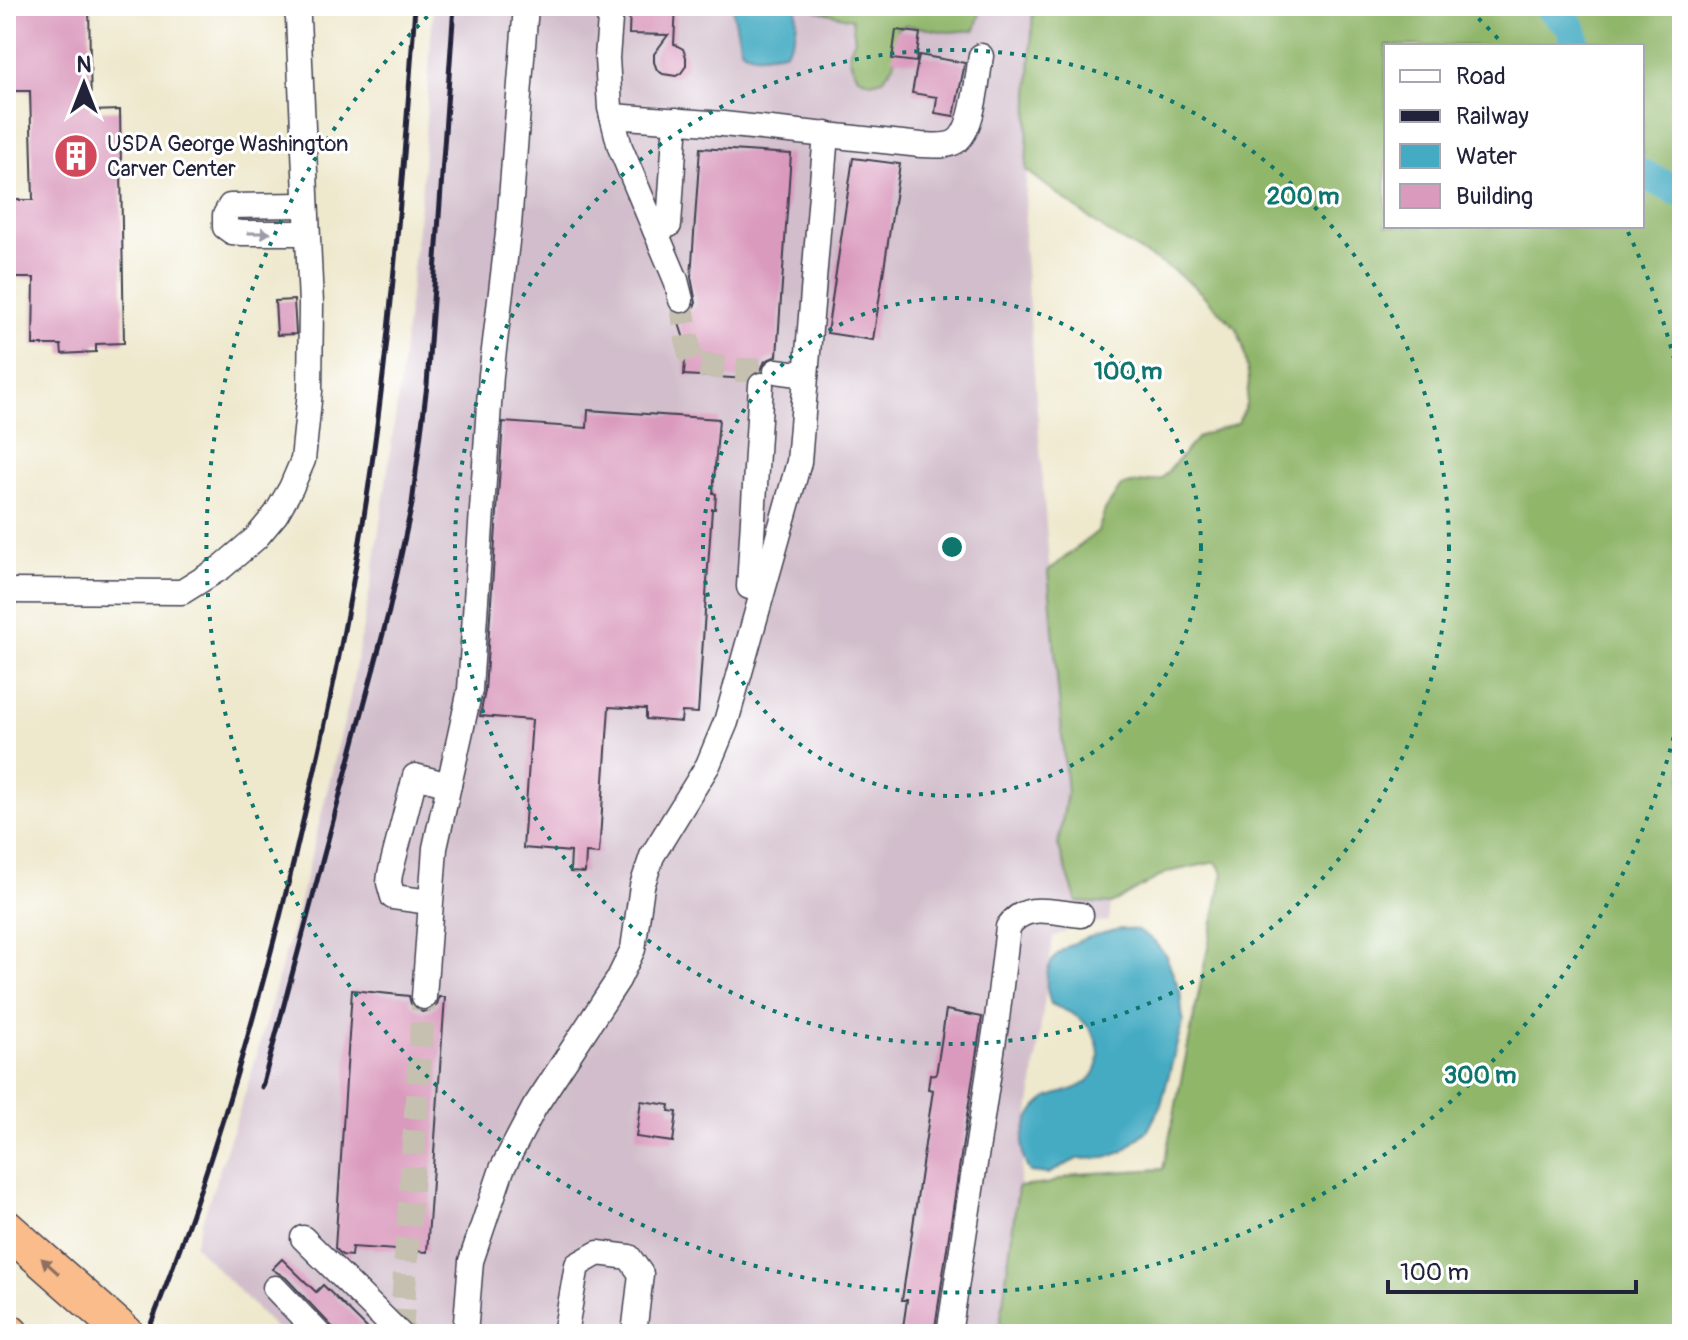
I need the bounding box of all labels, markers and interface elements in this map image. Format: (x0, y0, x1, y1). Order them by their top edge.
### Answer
north arrow (44, 44, 124, 124)
legend (1384, 44, 1644, 228)
text: N (77, 51, 92, 79)
text: Road (1456, 62, 1506, 91)
text: Railway (1456, 102, 1529, 131)
place label: USDA George Washington Carver Center (107, 130, 349, 183)
building icon: USDA George Washington Carver Center (52, 132, 100, 180)
text: Water (1456, 142, 1517, 171)
text: 200 m (1267, 182, 1339, 211)
text: Building (1456, 182, 1533, 211)
one-way arrow (247, 227, 272, 239)
text: 100 m (1094, 357, 1162, 386)
centre of rings (938, 533, 966, 561)
text: 300 m (1444, 1061, 1516, 1090)
scale bar (1388, 1244, 1636, 1294)
one-way arrow (40, 1258, 59, 1276)
text: 100 m (1400, 1258, 1469, 1287)

